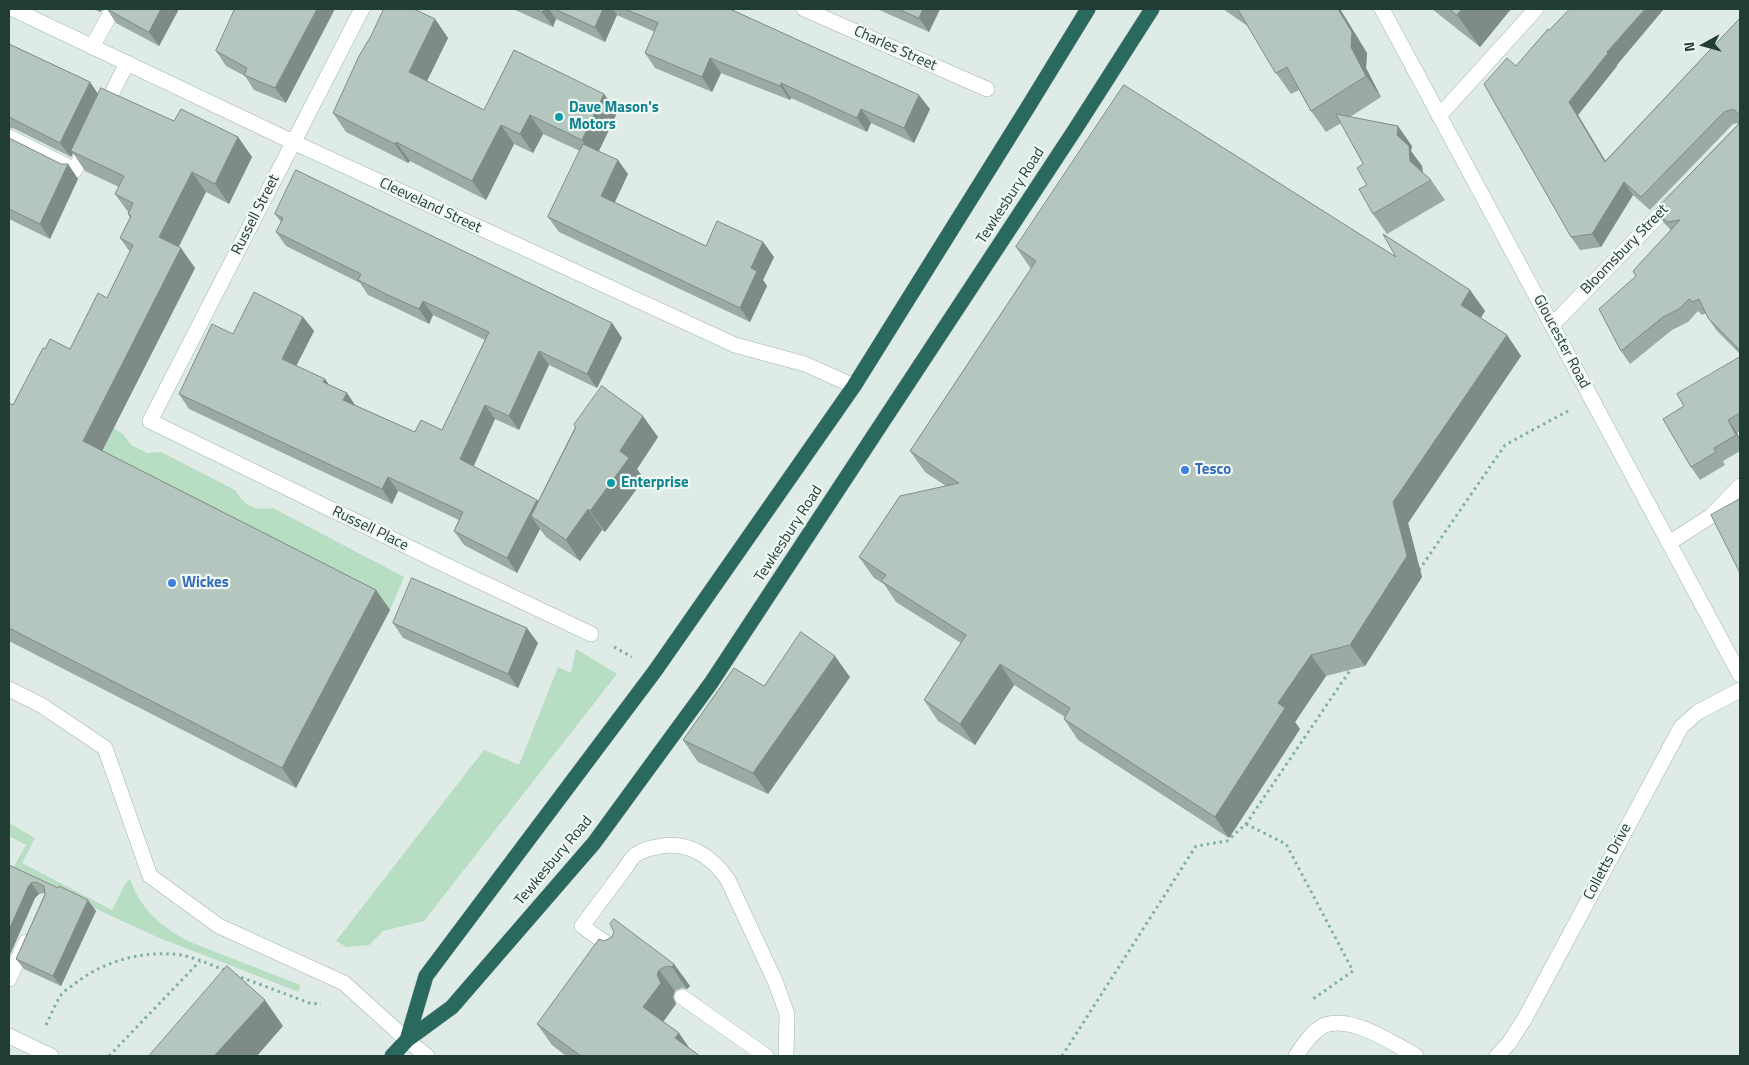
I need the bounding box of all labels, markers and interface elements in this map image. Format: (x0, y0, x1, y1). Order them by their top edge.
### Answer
north arrow (1679, 20, 1729, 70)
street label: Charles Street (851, 23, 939, 75)
text: N (1678, 41, 1700, 53)
place label: Dave Mason's Motors (569, 99, 659, 134)
marker: Dave Mason's Motors (553, 111, 565, 123)
street label: Tewkesbury Road (973, 145, 1049, 247)
street label: Russell Street (228, 172, 284, 258)
street label: Cleeveland Street (376, 175, 484, 237)
street label: Bloomsbury Street (1577, 201, 1673, 299)
street label: Gloucester Road (1529, 292, 1593, 392)
place label: Tesco (1195, 461, 1231, 479)
marker: Tesco (1179, 464, 1191, 476)
place label: Enterprise (621, 474, 689, 492)
marker: Enterprise (605, 477, 617, 489)
street label: Tewkesbury Road (751, 483, 827, 585)
street label: Russell Place (329, 503, 411, 555)
place label: Wickes (182, 574, 229, 592)
marker: Wickes (166, 577, 178, 589)
street label: Tewkesbury Road (511, 813, 597, 909)
street label: Colletts Drive (1580, 821, 1636, 903)

